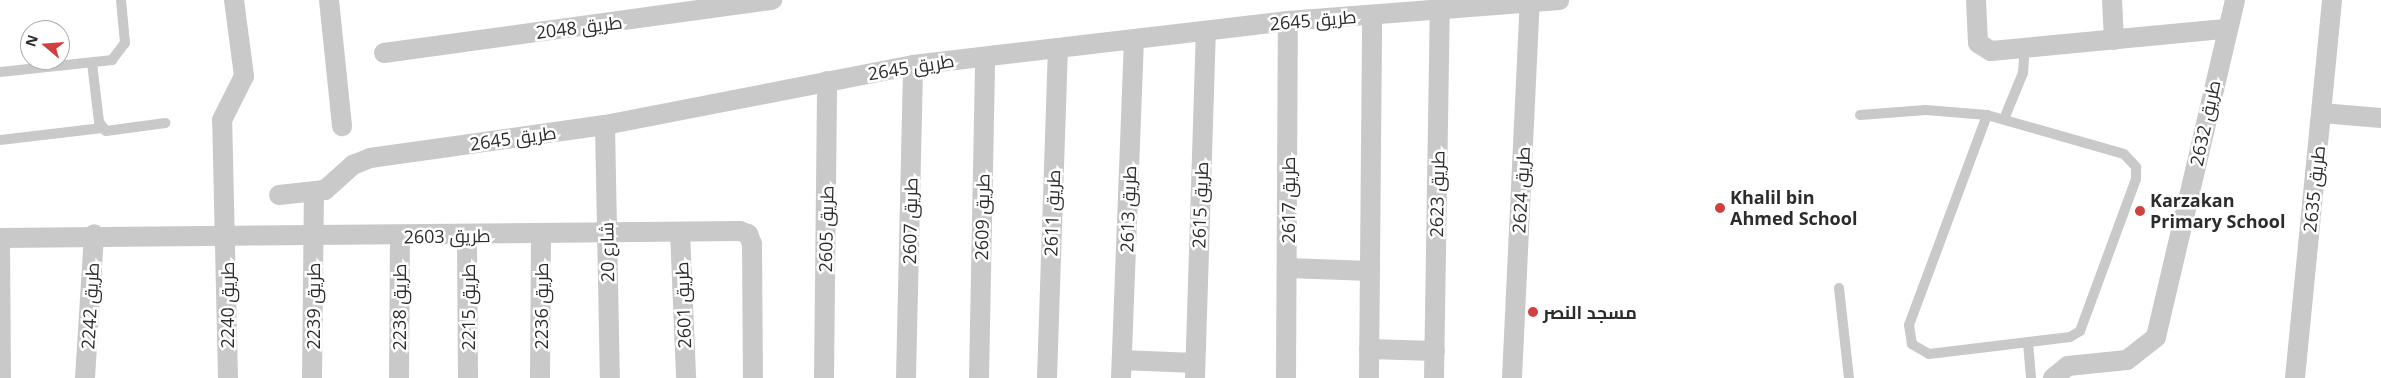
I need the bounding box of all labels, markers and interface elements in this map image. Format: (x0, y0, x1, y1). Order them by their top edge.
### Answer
street label: طريق 2645 (1269, 5, 1357, 35)
street label: طريق 2048 (535, 11, 623, 43)
north arrow (20, 20, 70, 70)
text: N (20, 32, 42, 49)
street label: طريق 2645 (866, 50, 956, 84)
street label: طريق 2632 (2185, 78, 2225, 168)
street label: طريق 2645 (468, 121, 558, 155)
street label: طريق 2635 (2299, 145, 2329, 233)
street label: طريق 2624 (1508, 146, 1534, 234)
street label: طريق 2623 (1425, 150, 1449, 238)
street label: طريق 2617 (1277, 157, 1299, 243)
street label: طريق 2615 (1188, 161, 1212, 249)
street label: طريق 2613 (1116, 165, 1140, 253)
street label: طريق 2611 (1040, 169, 1064, 257)
street label: طريق 2609 (970, 173, 994, 261)
street label: طريق 2607 (898, 177, 922, 265)
street label: طريق 2605 (814, 185, 838, 273)
place label: Khalil bin Ahmed School (1730, 187, 1857, 230)
place label: Karzakan Primary School (2150, 190, 2285, 232)
marker: Khalil bin Ahmed School (1714, 202, 1726, 214)
marker: Karzakan Primary School (2134, 205, 2146, 217)
street label: شارع 20 (596, 222, 618, 282)
street label: طريق 2603 (403, 224, 491, 248)
street label: طريق 2601 (671, 261, 695, 349)
street label: طريق 2242 (77, 262, 103, 350)
street label: طريق 2240 (216, 262, 238, 348)
street label: طريق 2239 (302, 263, 324, 349)
street label: طريق 2236 (530, 263, 552, 349)
street label: طريق 2238 (388, 264, 410, 350)
street label: طريق 2215 (457, 264, 479, 350)
place label: مسجد النصر (1543, 301, 1637, 323)
marker: مسجد النصر (1527, 306, 1539, 318)

